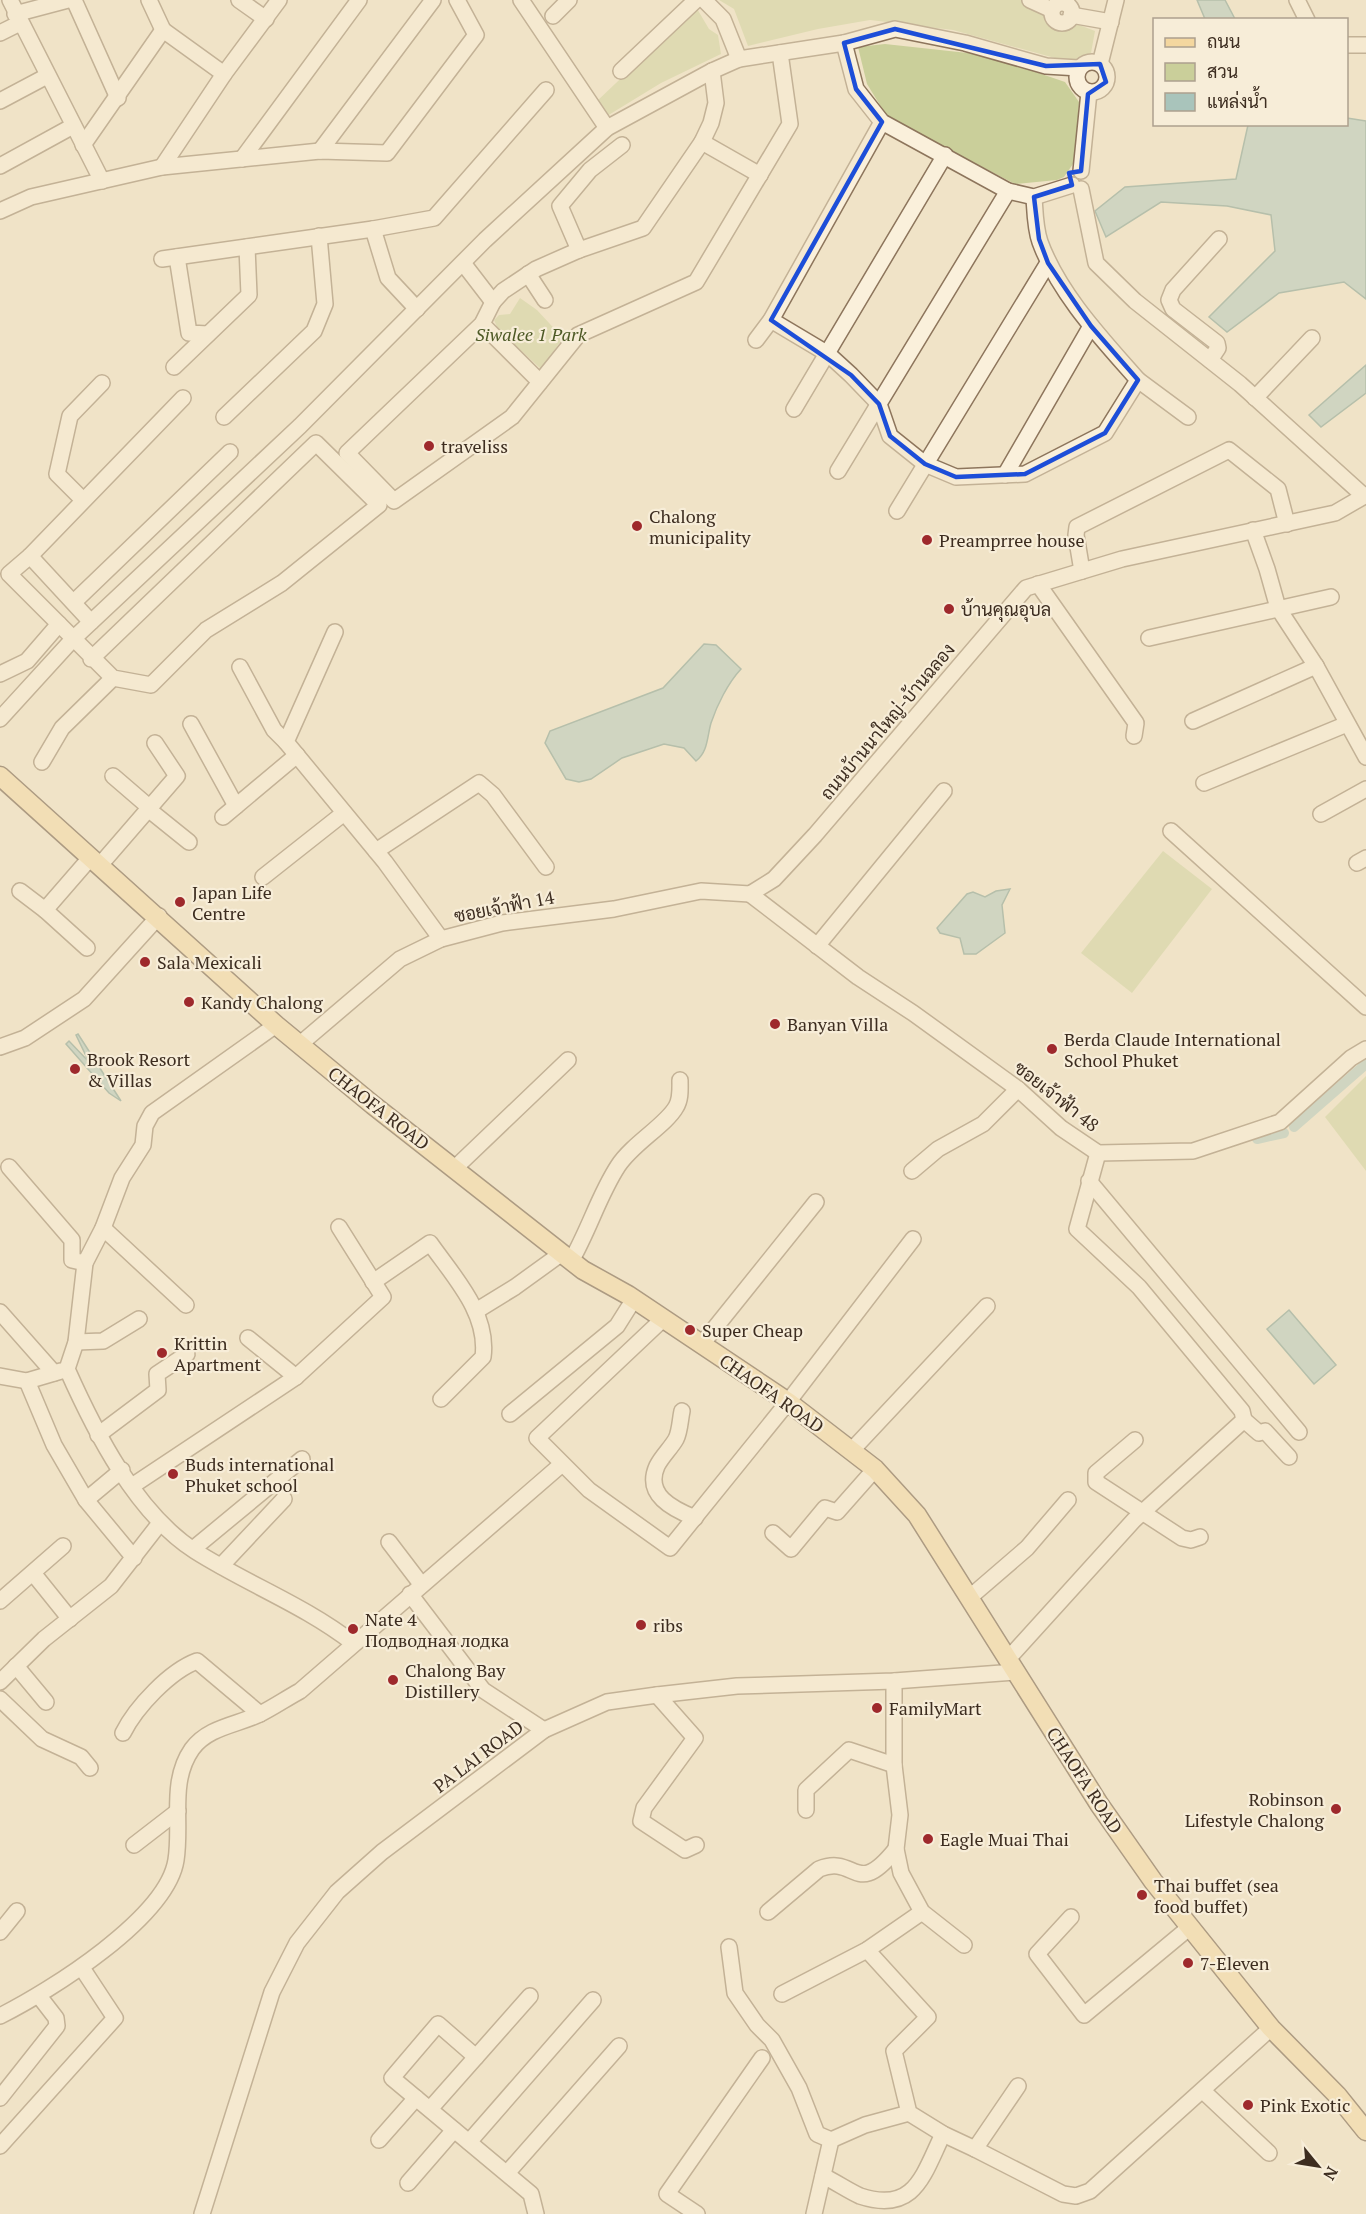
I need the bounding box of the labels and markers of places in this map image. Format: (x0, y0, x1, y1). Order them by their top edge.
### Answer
place label: traveliss (441, 434, 508, 458)
marker: traveliss (422, 439, 436, 453)
place label: Chalong municipality (649, 504, 752, 549)
marker: Chalong municipality (630, 519, 644, 533)
place label: Preamprree house (939, 528, 1085, 552)
marker: Preamprree house (920, 533, 934, 547)
place label: บ้านคุณอุบล (961, 597, 1051, 622)
marker: บ้านคุณอุบล (942, 602, 956, 616)
place label: Japan Life Centre (192, 880, 272, 925)
marker: Japan Life Centre (173, 895, 187, 909)
place label: Sala Mexicali (157, 950, 262, 974)
marker: Sala Mexicali (138, 955, 152, 969)
place label: Kandy Chalong (201, 990, 323, 1014)
marker: Kandy Chalong (182, 995, 196, 1009)
place label: Banyan Villa (787, 1012, 888, 1036)
marker: Banyan Villa (768, 1017, 782, 1031)
place label: Berda Claude International School Phuket (1064, 1027, 1281, 1072)
marker: Berda Claude International School Phuket (1045, 1042, 1059, 1056)
place label: Brook Resort & Villas (87, 1047, 190, 1092)
marker: Brook Resort & Villas (68, 1062, 82, 1076)
place label: Super Cheap (702, 1318, 803, 1342)
marker: Super Cheap (683, 1323, 697, 1337)
place label: Krittin Apartment (174, 1331, 261, 1376)
marker: Krittin Apartment (155, 1346, 169, 1360)
place label: Buds international Phuket school (185, 1452, 334, 1497)
marker: Buds international Phuket school (166, 1467, 180, 1481)
place label: Nate 4 Подводная лодка (365, 1607, 509, 1652)
place label: ribs (653, 1613, 683, 1637)
marker: ribs (634, 1618, 648, 1632)
marker: Nate 4 Подводная лодка (346, 1622, 360, 1636)
place label: Chalong Bay Distillery (405, 1658, 506, 1703)
marker: Chalong Bay Distillery (386, 1673, 400, 1687)
place label: FamilyMart (889, 1696, 982, 1720)
marker: FamilyMart (870, 1701, 884, 1715)
place label: Robinson Lifestyle Chalong (1185, 1787, 1325, 1832)
marker: Robinson Lifestyle Chalong (1329, 1802, 1343, 1816)
place label: Eagle Muai Thai (940, 1827, 1069, 1851)
marker: Eagle Muai Thai (921, 1832, 935, 1846)
place label: Thai buffet (sea food buffet) (1154, 1873, 1279, 1918)
marker: Thai buffet (sea food buffet) (1135, 1888, 1149, 1902)
place label: 7-Eleven (1200, 1951, 1270, 1975)
marker: 7-Eleven (1181, 1956, 1195, 1970)
place label: Pink Exotic (1260, 2093, 1350, 2117)
marker: Pink Exotic (1241, 2098, 1255, 2112)

